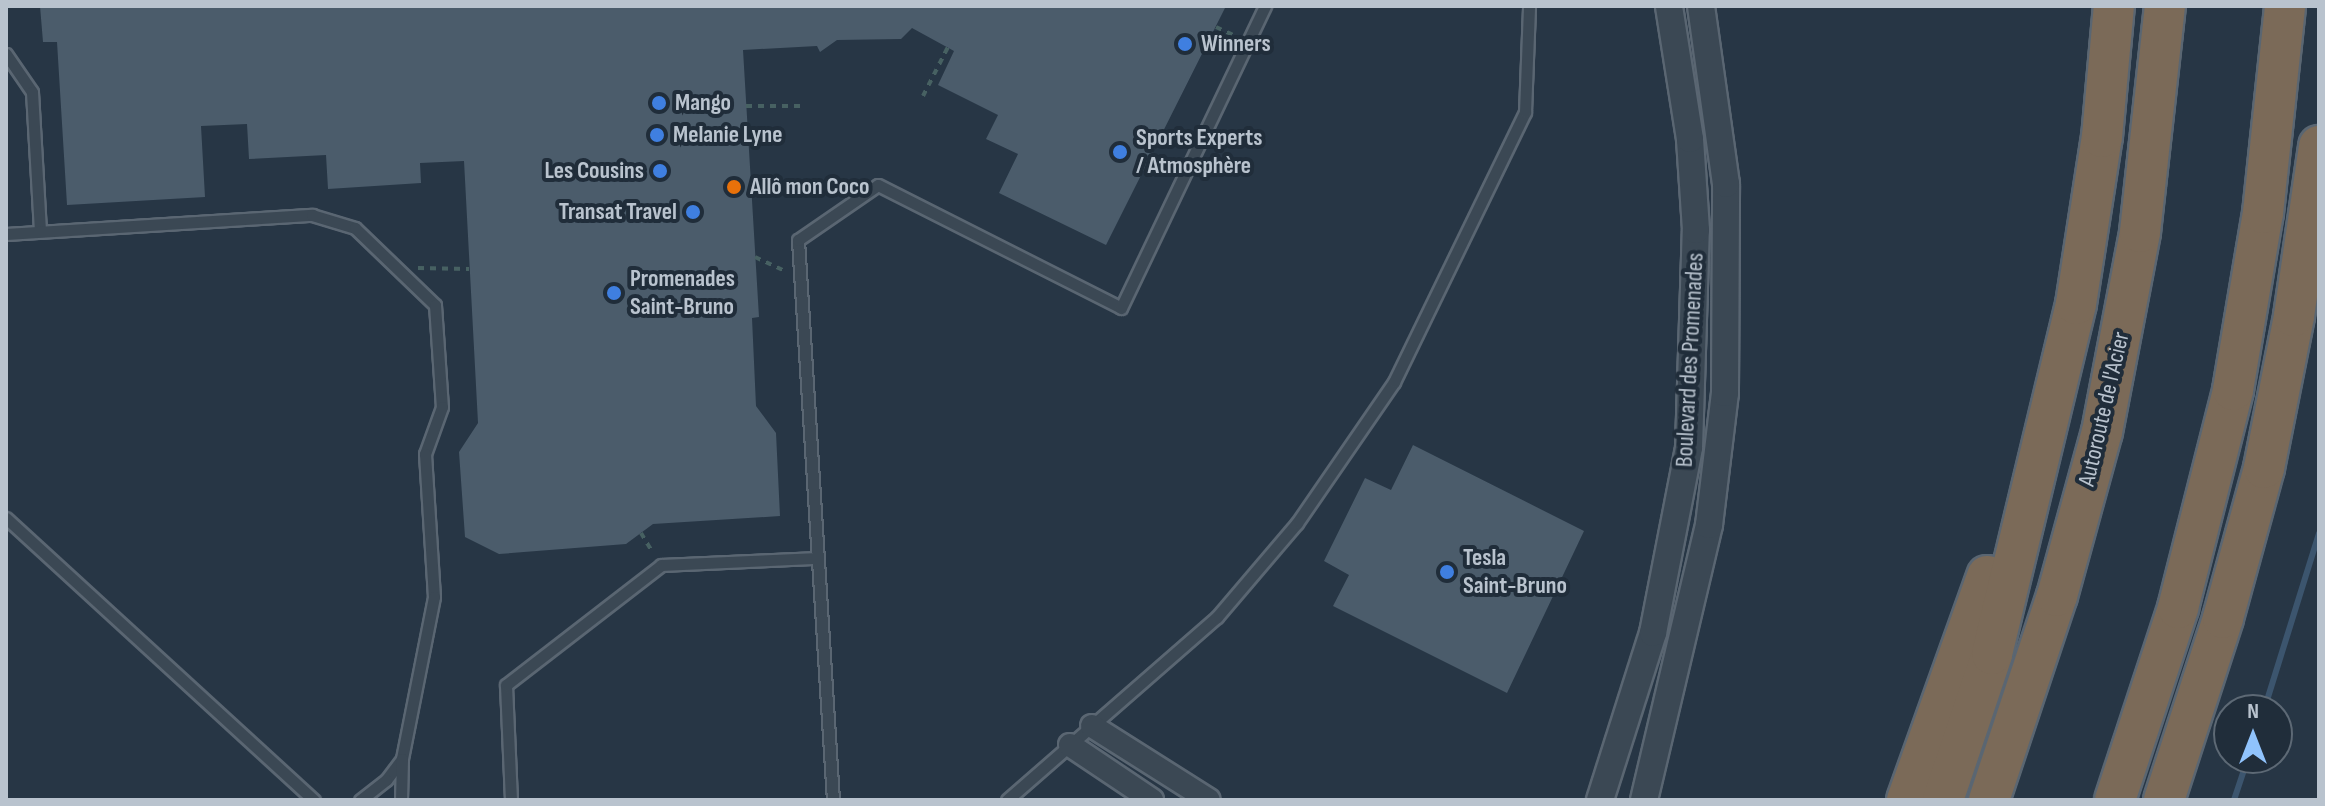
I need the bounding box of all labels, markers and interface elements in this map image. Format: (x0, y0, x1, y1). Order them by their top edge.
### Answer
place label: Winners (1201, 30, 1271, 58)
marker: Winners (1176, 35, 1194, 53)
place label: Mango (675, 89, 731, 117)
marker: Mango (650, 94, 668, 112)
place label: Melanie Lyne (673, 121, 782, 149)
place label: Sports Experts / Atmosphère (1136, 124, 1262, 180)
marker: Melanie Lyne (648, 126, 666, 144)
marker: Sports Experts / Atmosphère (1111, 143, 1129, 161)
place label: Les Cousins (544, 157, 644, 185)
marker: Les Cousins (651, 162, 669, 180)
place label: Allô mon Coco (750, 173, 870, 201)
marker: Allô mon Coco (725, 178, 743, 196)
place label: Transat Travel (559, 198, 677, 226)
marker: Transat Travel (684, 203, 702, 221)
street label: Boulevard des Promenades (1670, 252, 1710, 468)
place label: Promenades Saint-Bruno (630, 265, 735, 321)
marker: Promenades Saint-Bruno (605, 284, 623, 302)
street label: Autoroute de l'Acier (2072, 329, 2136, 489)
place label: Tesla Saint-Bruno (1463, 544, 1567, 600)
marker: Tesla Saint-Bruno (1438, 563, 1456, 581)
north arrow (2213, 694, 2293, 774)
text: N (2247, 698, 2259, 725)

